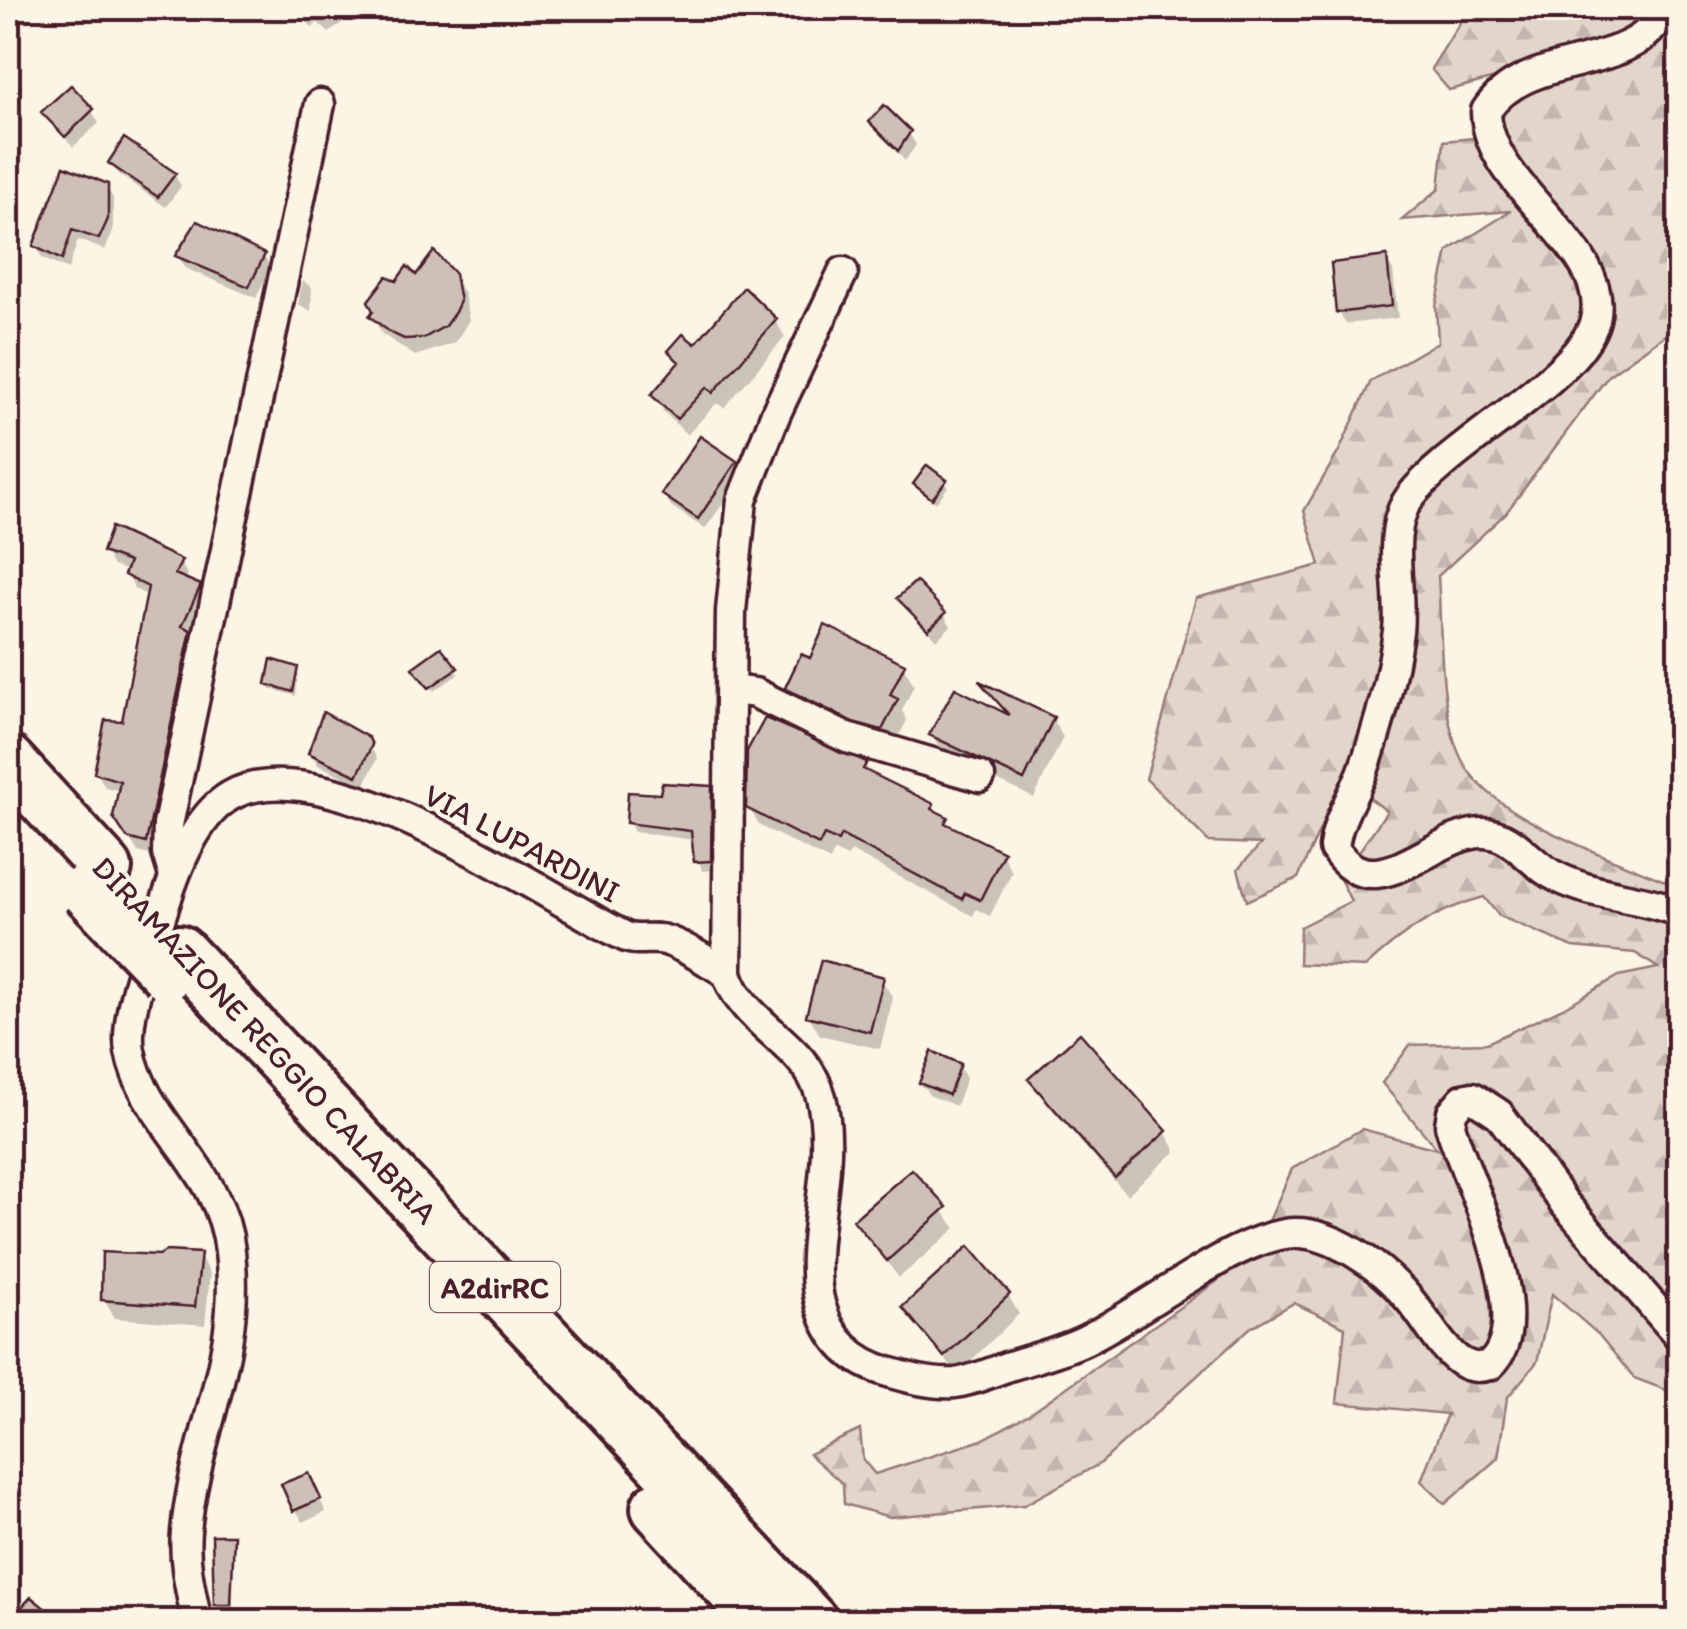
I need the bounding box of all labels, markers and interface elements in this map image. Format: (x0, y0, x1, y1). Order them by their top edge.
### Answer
street label: VIA LUPARDINI (418, 775, 626, 911)
street label: DIRAMAZIONE REGGIO CALABRIA (84, 848, 446, 1232)
road number: A2dirRC (430, 1262, 560, 1312)

